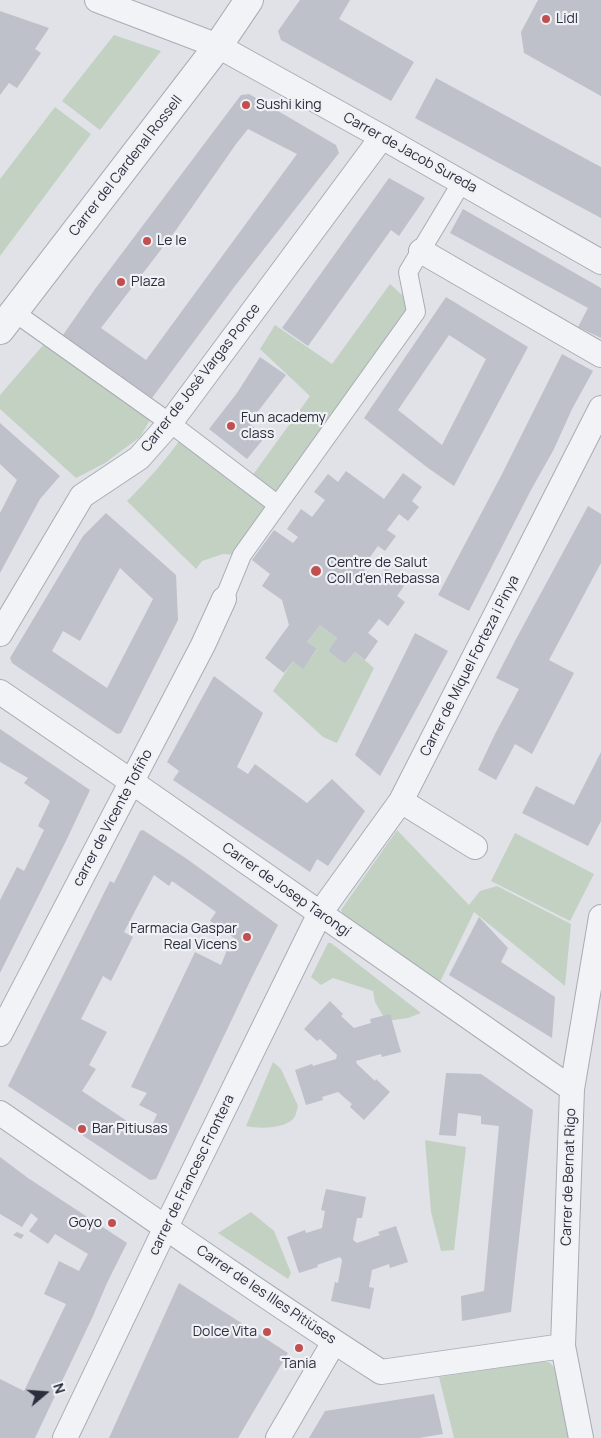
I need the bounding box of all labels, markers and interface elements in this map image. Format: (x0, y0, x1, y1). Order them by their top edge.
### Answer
place label: Lidl (556, 11, 578, 27)
marker: Lidl (540, 13, 552, 25)
street label: Carrer del Cardenal Rossell (66, 92, 186, 240)
place label: Sushi king (256, 97, 321, 113)
marker: Sushi king (240, 99, 252, 111)
street label: Carrer de Jacob Sureda (340, 109, 480, 197)
place label: Le le (157, 233, 187, 249)
marker: Le le (141, 235, 153, 247)
place label: Plaza (131, 274, 165, 290)
marker: Plaza (115, 276, 127, 288)
street label: Carrer de José Vargas Ponce (138, 301, 264, 455)
place label: Fun academy class (241, 410, 326, 442)
marker: Fun academy class (225, 420, 237, 432)
place label: Centre de Salut Coll d'en Rebassa (327, 555, 440, 588)
marker: Centre de Salut Coll d'en Rebassa (309, 564, 323, 578)
street label: Carrer de Miquel Forteza i Pinya (417, 573, 523, 759)
street label: carrer de Vicente Tofiño (70, 747, 156, 889)
street label: Carrer de Josep Tarongí (219, 839, 353, 941)
place label: Farmacia Gaspar Real Vicens (130, 921, 237, 954)
marker: Farmacia Gaspar Real Vicens (241, 931, 253, 943)
street label: carrer de Francesc Frontera (146, 1092, 238, 1258)
street label: Carrer de Bernat Rigo (558, 1108, 580, 1246)
place label: Bar Pitiusas (92, 1121, 168, 1137)
marker: Bar Pitiusas (76, 1123, 88, 1135)
place label: Goyo (69, 1215, 102, 1231)
marker: Goyo (106, 1217, 118, 1229)
street label: Carrer de les Illes Pitiüses (193, 1242, 339, 1348)
place label: Dolce Vita (193, 1324, 257, 1340)
marker: Dolce Vita (261, 1326, 273, 1338)
marker: Tania (293, 1342, 305, 1354)
place label: Tania (282, 1356, 316, 1372)
north arrow (20, 1368, 70, 1418)
text: N (49, 1380, 70, 1396)

